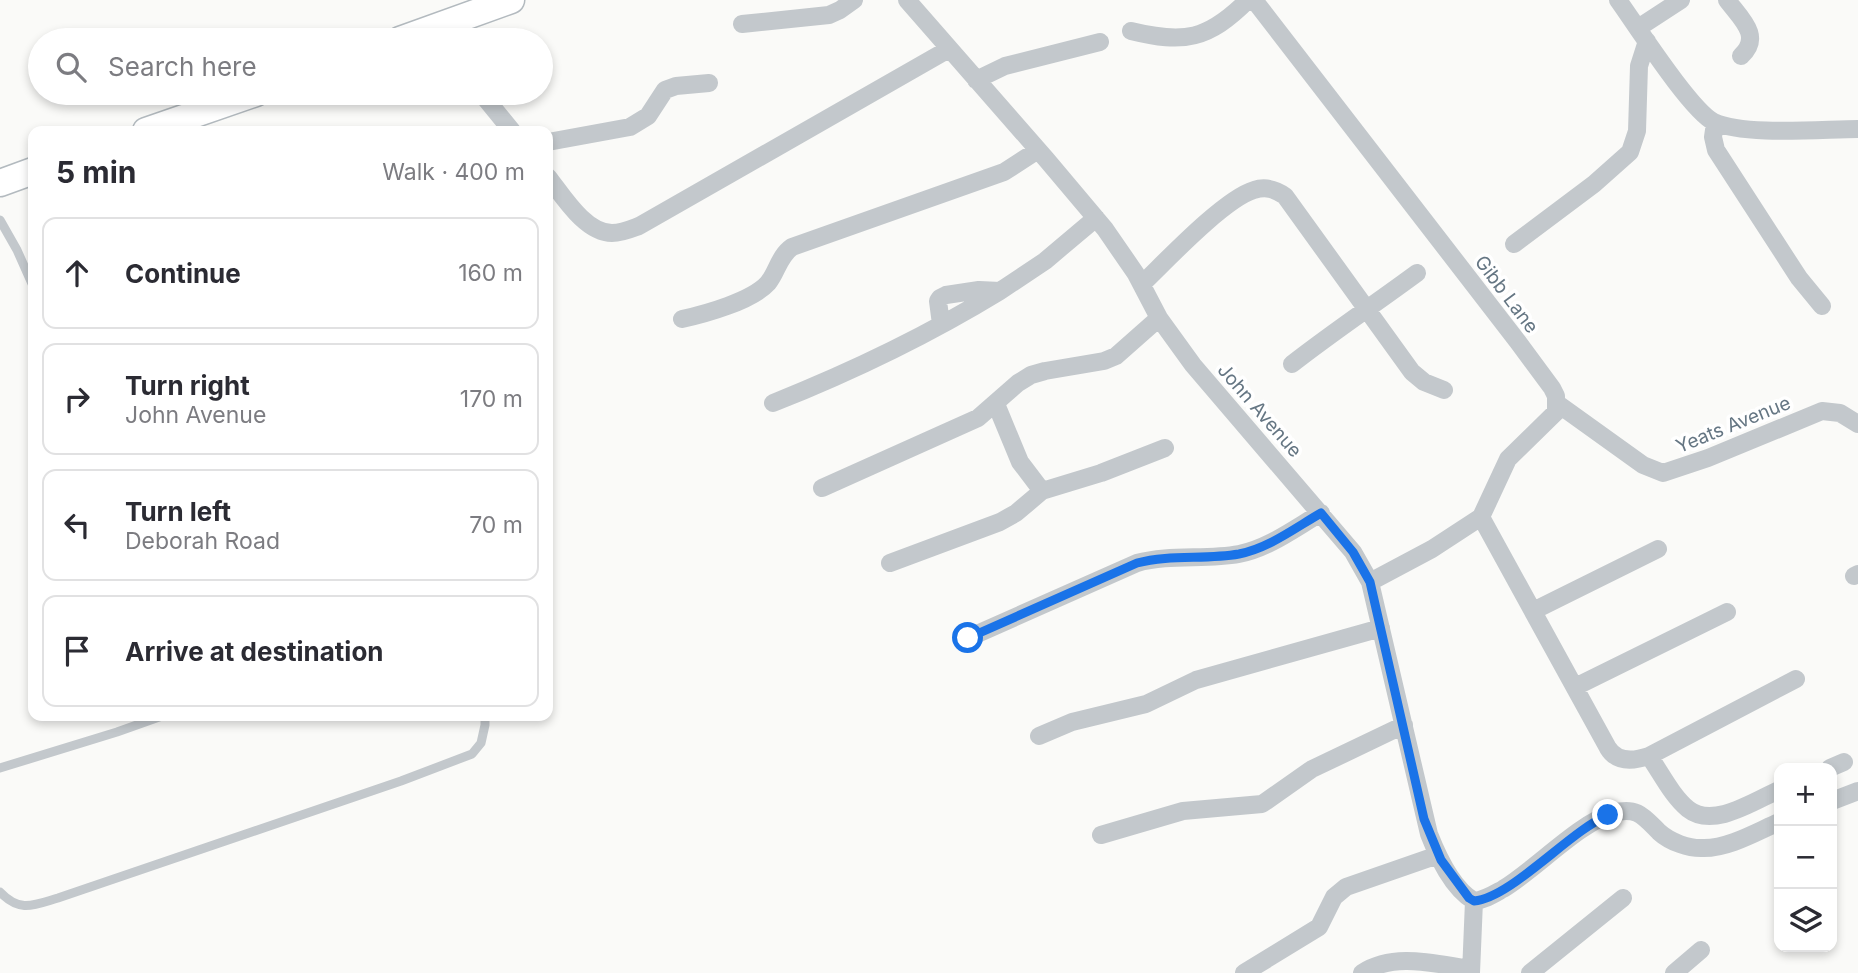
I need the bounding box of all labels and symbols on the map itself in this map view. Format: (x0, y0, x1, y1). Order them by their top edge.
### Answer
street label: Gibb Lane (1470, 251, 1543, 338)
street label: John Avenue (1213, 359, 1307, 462)
street label: Yeats Avenue (1673, 391, 1794, 458)
route start (952, 622, 983, 653)
route end (1592, 799, 1623, 830)

